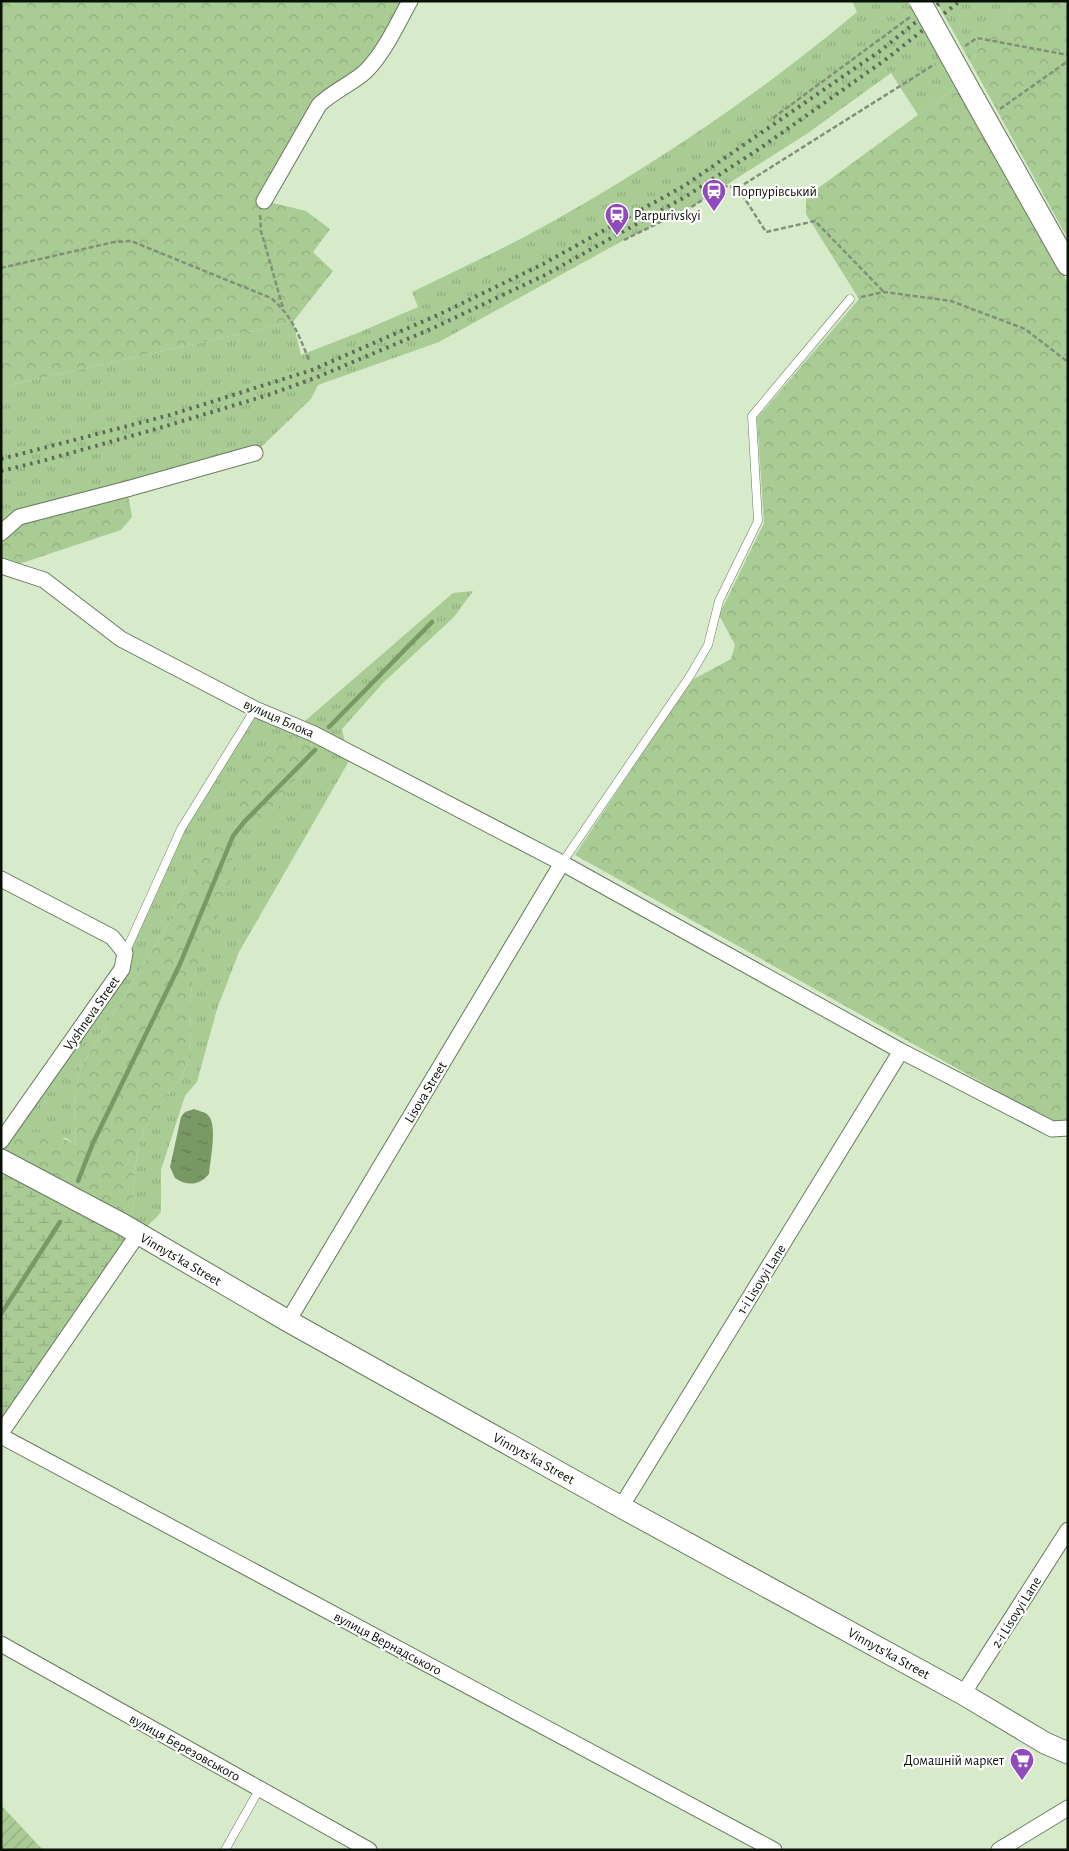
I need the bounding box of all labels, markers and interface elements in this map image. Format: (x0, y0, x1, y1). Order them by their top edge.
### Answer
station icon: Порпурівський (701, 178, 727, 212)
place label: Порпурівський (732, 185, 817, 199)
station icon: Parpurivskyi (604, 202, 630, 236)
place label: Parpurivskyi (634, 209, 701, 223)
street label: вулиця Блока (241, 697, 317, 741)
street label: Vyshneva Street (61, 974, 123, 1053)
street label: Lisova Street (402, 1059, 450, 1125)
street label: Vinnyts'ka Street (138, 1231, 224, 1289)
street label: 1-i Lisovyi Lane (735, 1242, 789, 1317)
street label: Vinnyts'ka Street (490, 1431, 577, 1487)
street label: 2-i Lisovyi Lane (989, 1575, 1044, 1651)
street label: вулиця Вернадського (331, 1610, 444, 1678)
street label: Vinnyts'ka Street (845, 1626, 932, 1682)
street label: вулиця Березовського (127, 1712, 242, 1784)
supermarket icon: Домашній маркет (1009, 1747, 1035, 1781)
place label: Домашній маркет (904, 1754, 1005, 1768)

